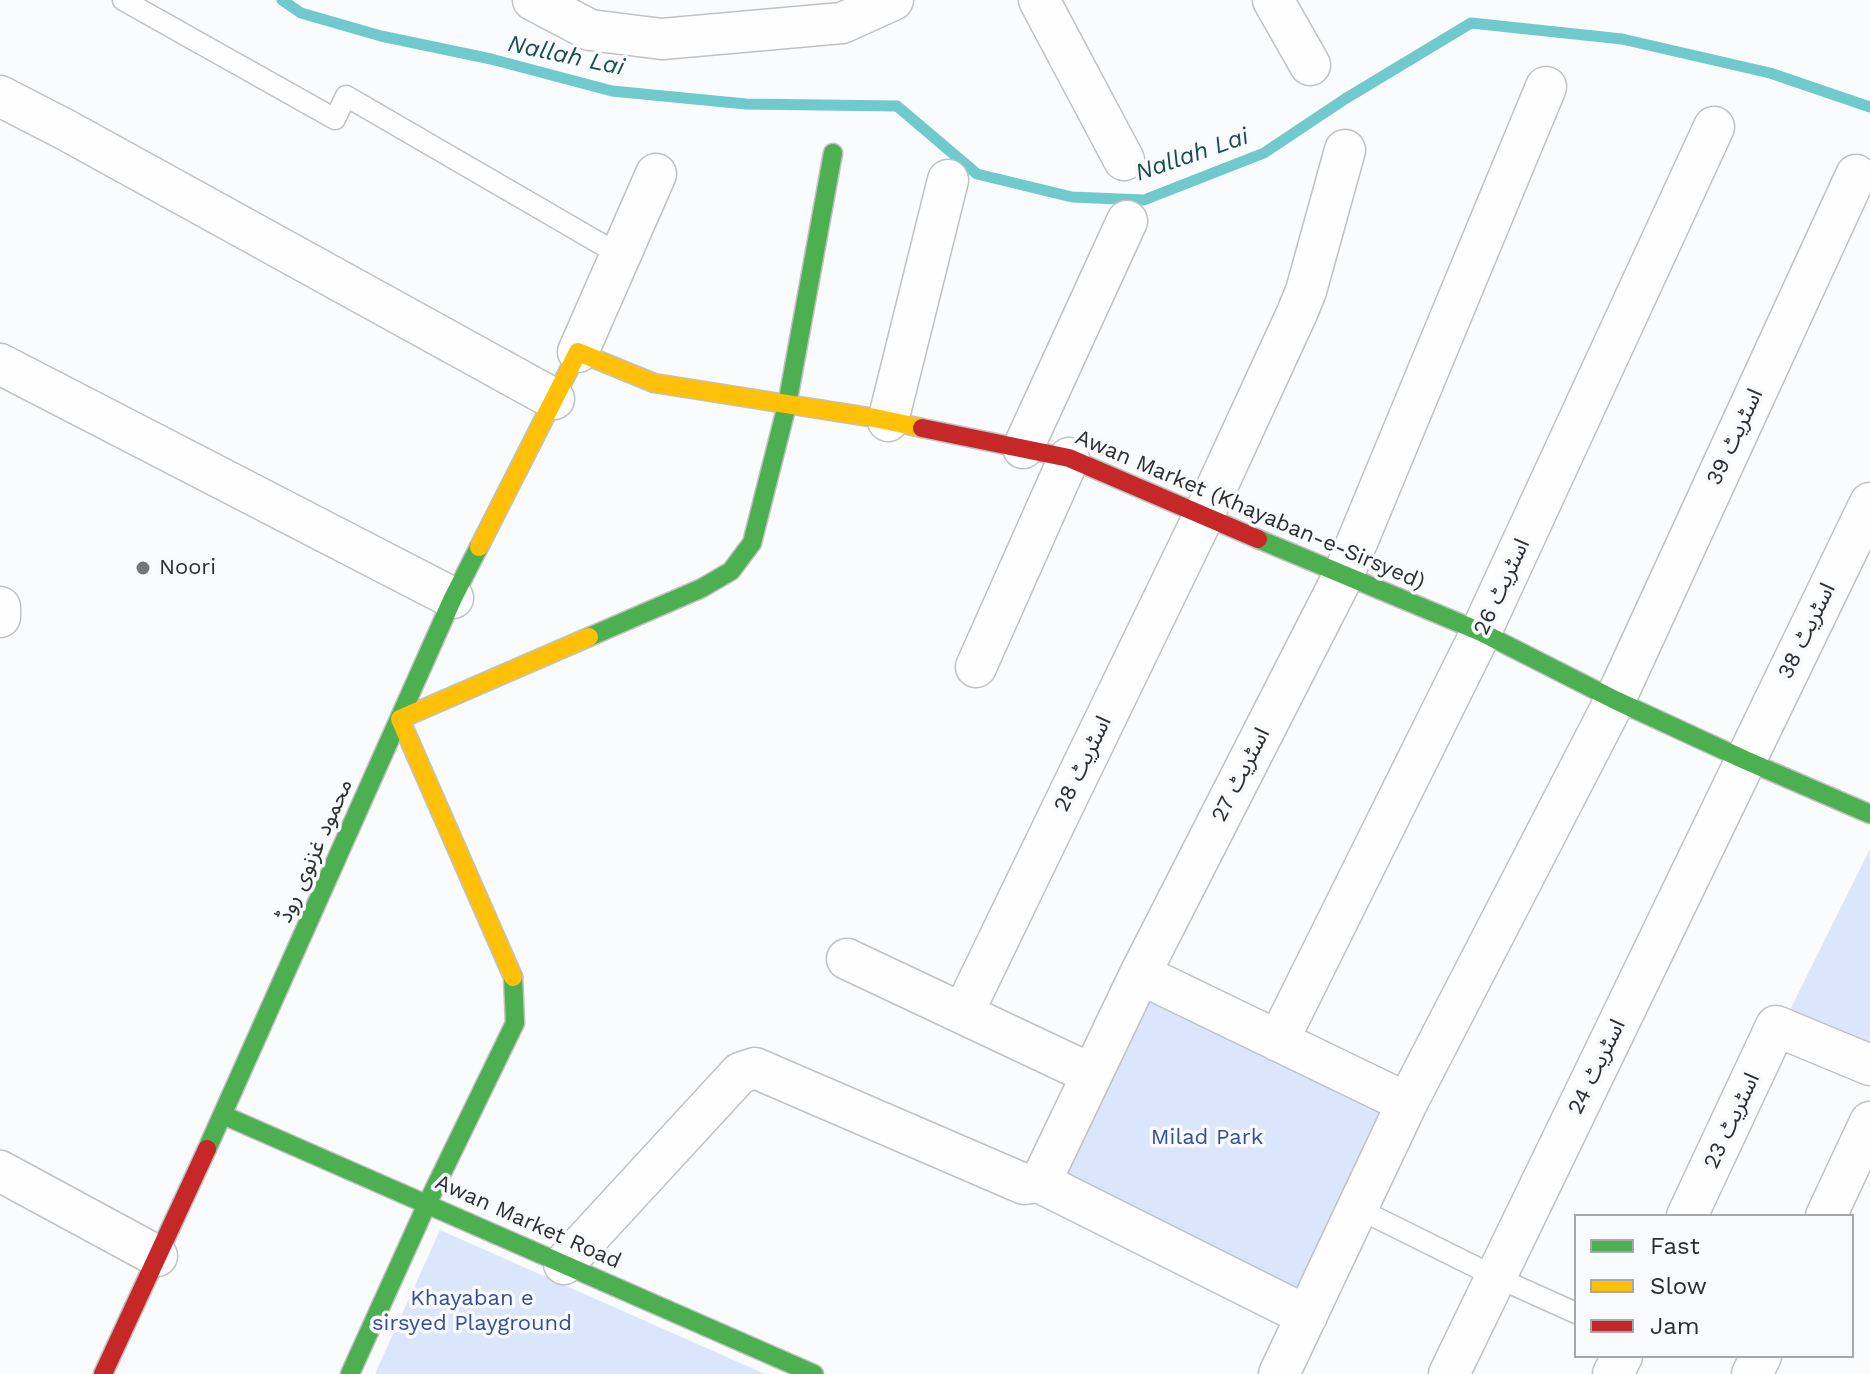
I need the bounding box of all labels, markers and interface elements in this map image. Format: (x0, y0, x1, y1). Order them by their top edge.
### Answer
water label: Nallah Lai (505, 30, 627, 82)
water label: Nallah Lai (1132, 122, 1252, 188)
street label: اسٹریٹ 39 (1701, 385, 1769, 489)
street label: Awan Market (Khayaban-e-Sirsyed) (1071, 424, 1429, 596)
street label: اسٹریٹ 26 (1468, 535, 1536, 639)
place label: Noori (159, 555, 216, 581)
marker: Noori (134, 559, 152, 577)
street label: اسٹریٹ 38 (1773, 579, 1841, 683)
street label: اسٹریٹ 28 (1049, 712, 1117, 816)
street label: اسٹریٹ 27 (1206, 724, 1276, 826)
street label: محمود غزنوی روڈ (271, 775, 359, 927)
street label: اسٹریٹ 24 (1563, 1015, 1631, 1119)
street label: اسٹریٹ 23 (1698, 1069, 1766, 1173)
park label: Milad Park (1151, 1125, 1263, 1151)
street label: Awan Market Road (431, 1169, 625, 1275)
legend (1574, 1214, 1854, 1358)
text: Fast (1650, 1232, 1700, 1260)
text: Slow (1650, 1272, 1707, 1300)
park label: Khayaban e sirsyed Playground (372, 1286, 572, 1338)
text: Jam (1650, 1312, 1700, 1340)

